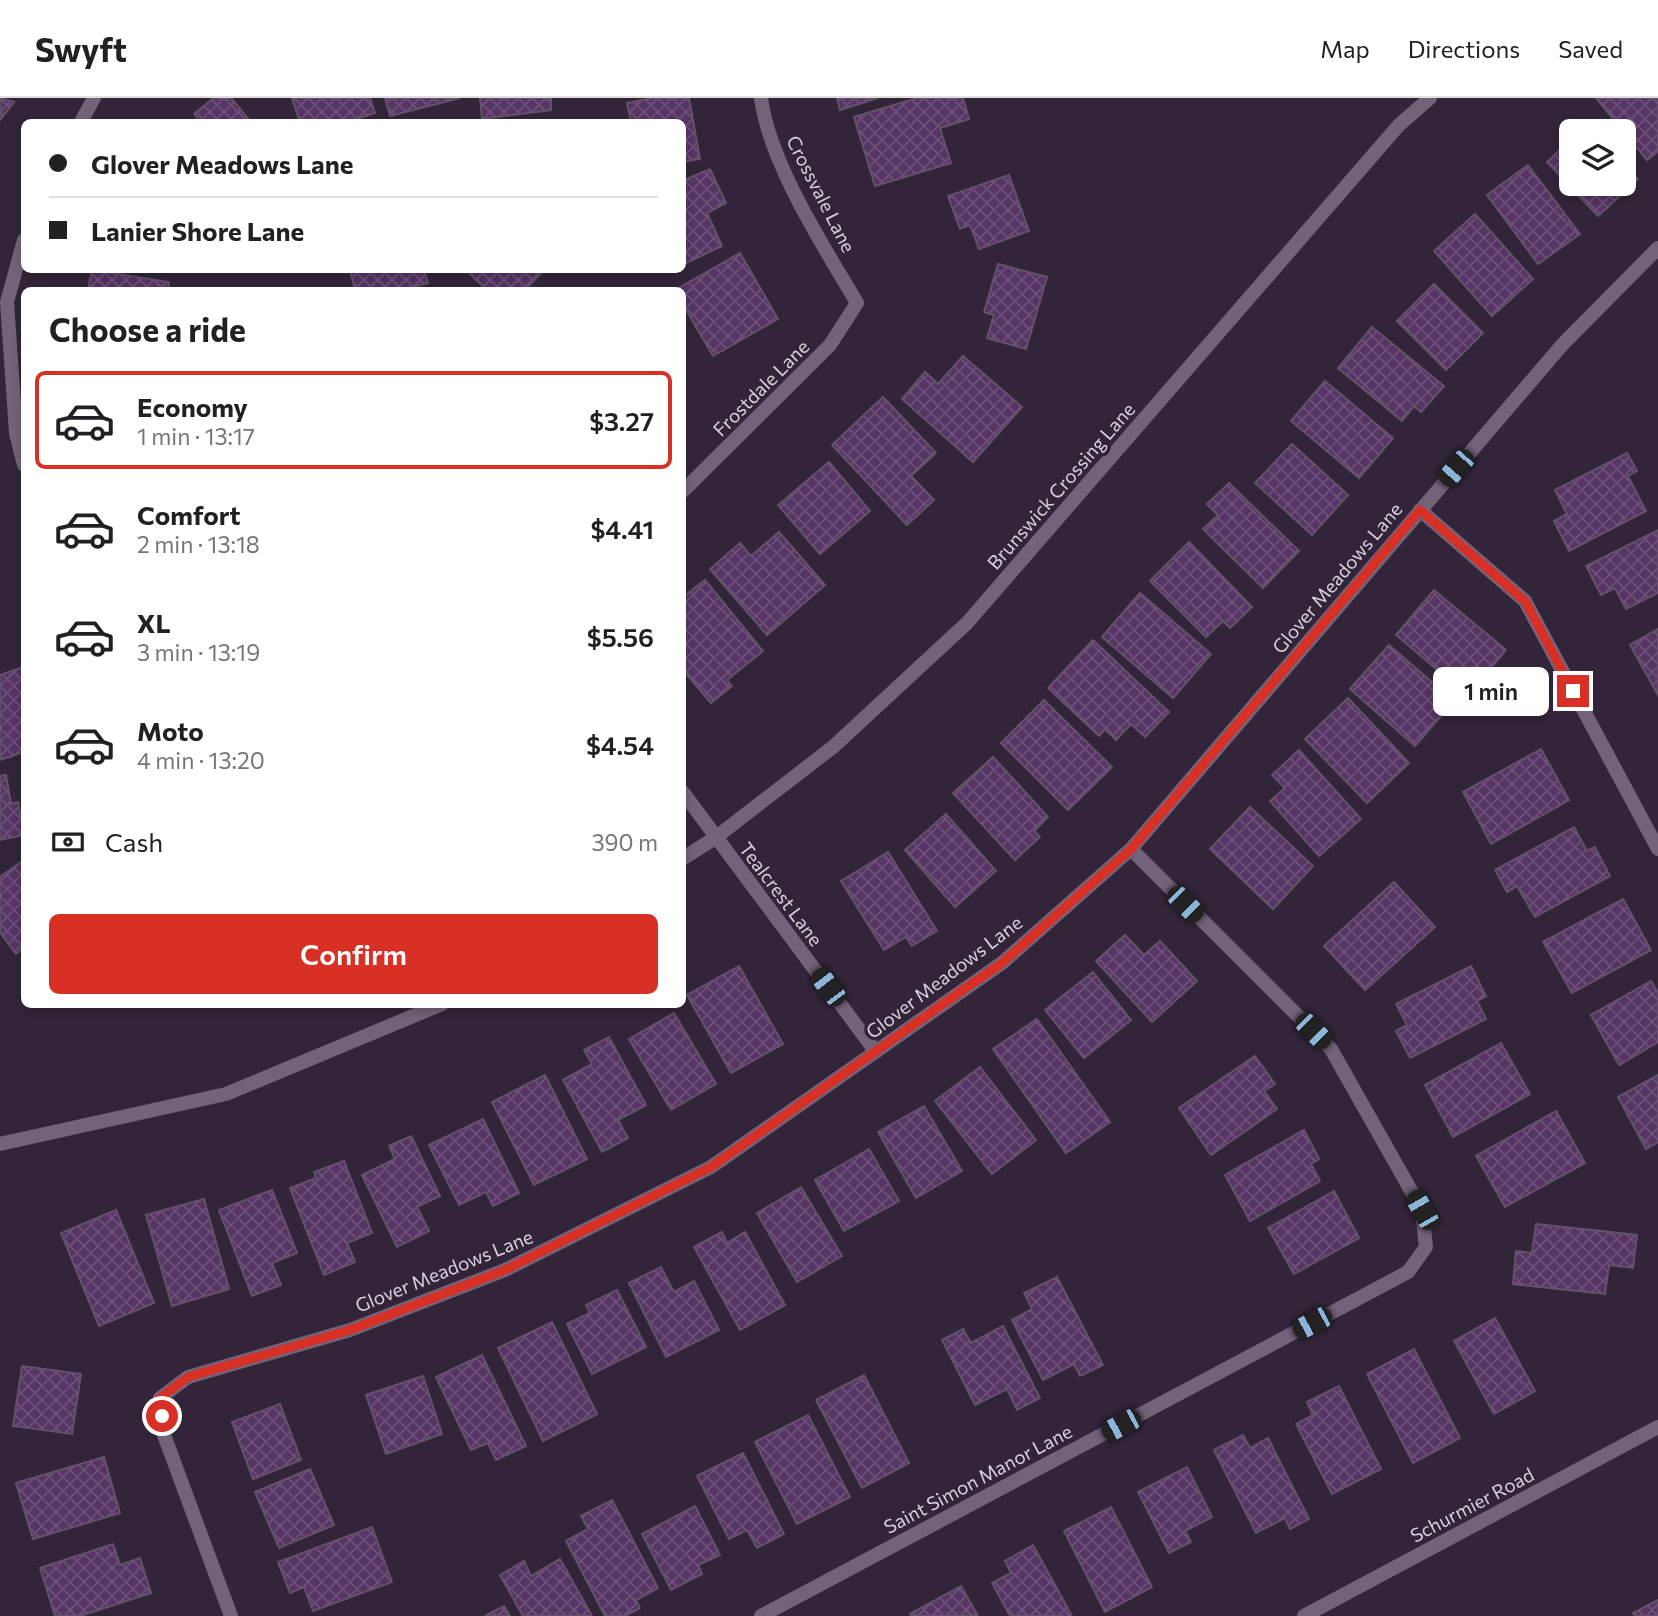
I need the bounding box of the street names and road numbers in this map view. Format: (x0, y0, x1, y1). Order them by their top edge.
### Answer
street label: Crossvale Lane (782, 131, 861, 256)
street label: Frostdale Lane (708, 335, 813, 440)
street label: Brunswick Crossing Lane (982, 398, 1139, 574)
street label: Glover Meadows Lane (1267, 498, 1406, 658)
street label: Tealcrest Lane (735, 837, 828, 950)
street label: Glover Meadows Lane (861, 910, 1026, 1043)
street label: Glover Meadows Lane (352, 1224, 536, 1317)
street label: Saint Simon Manor Lane (880, 1419, 1076, 1538)
street label: Schurmier Road (1406, 1462, 1538, 1547)

